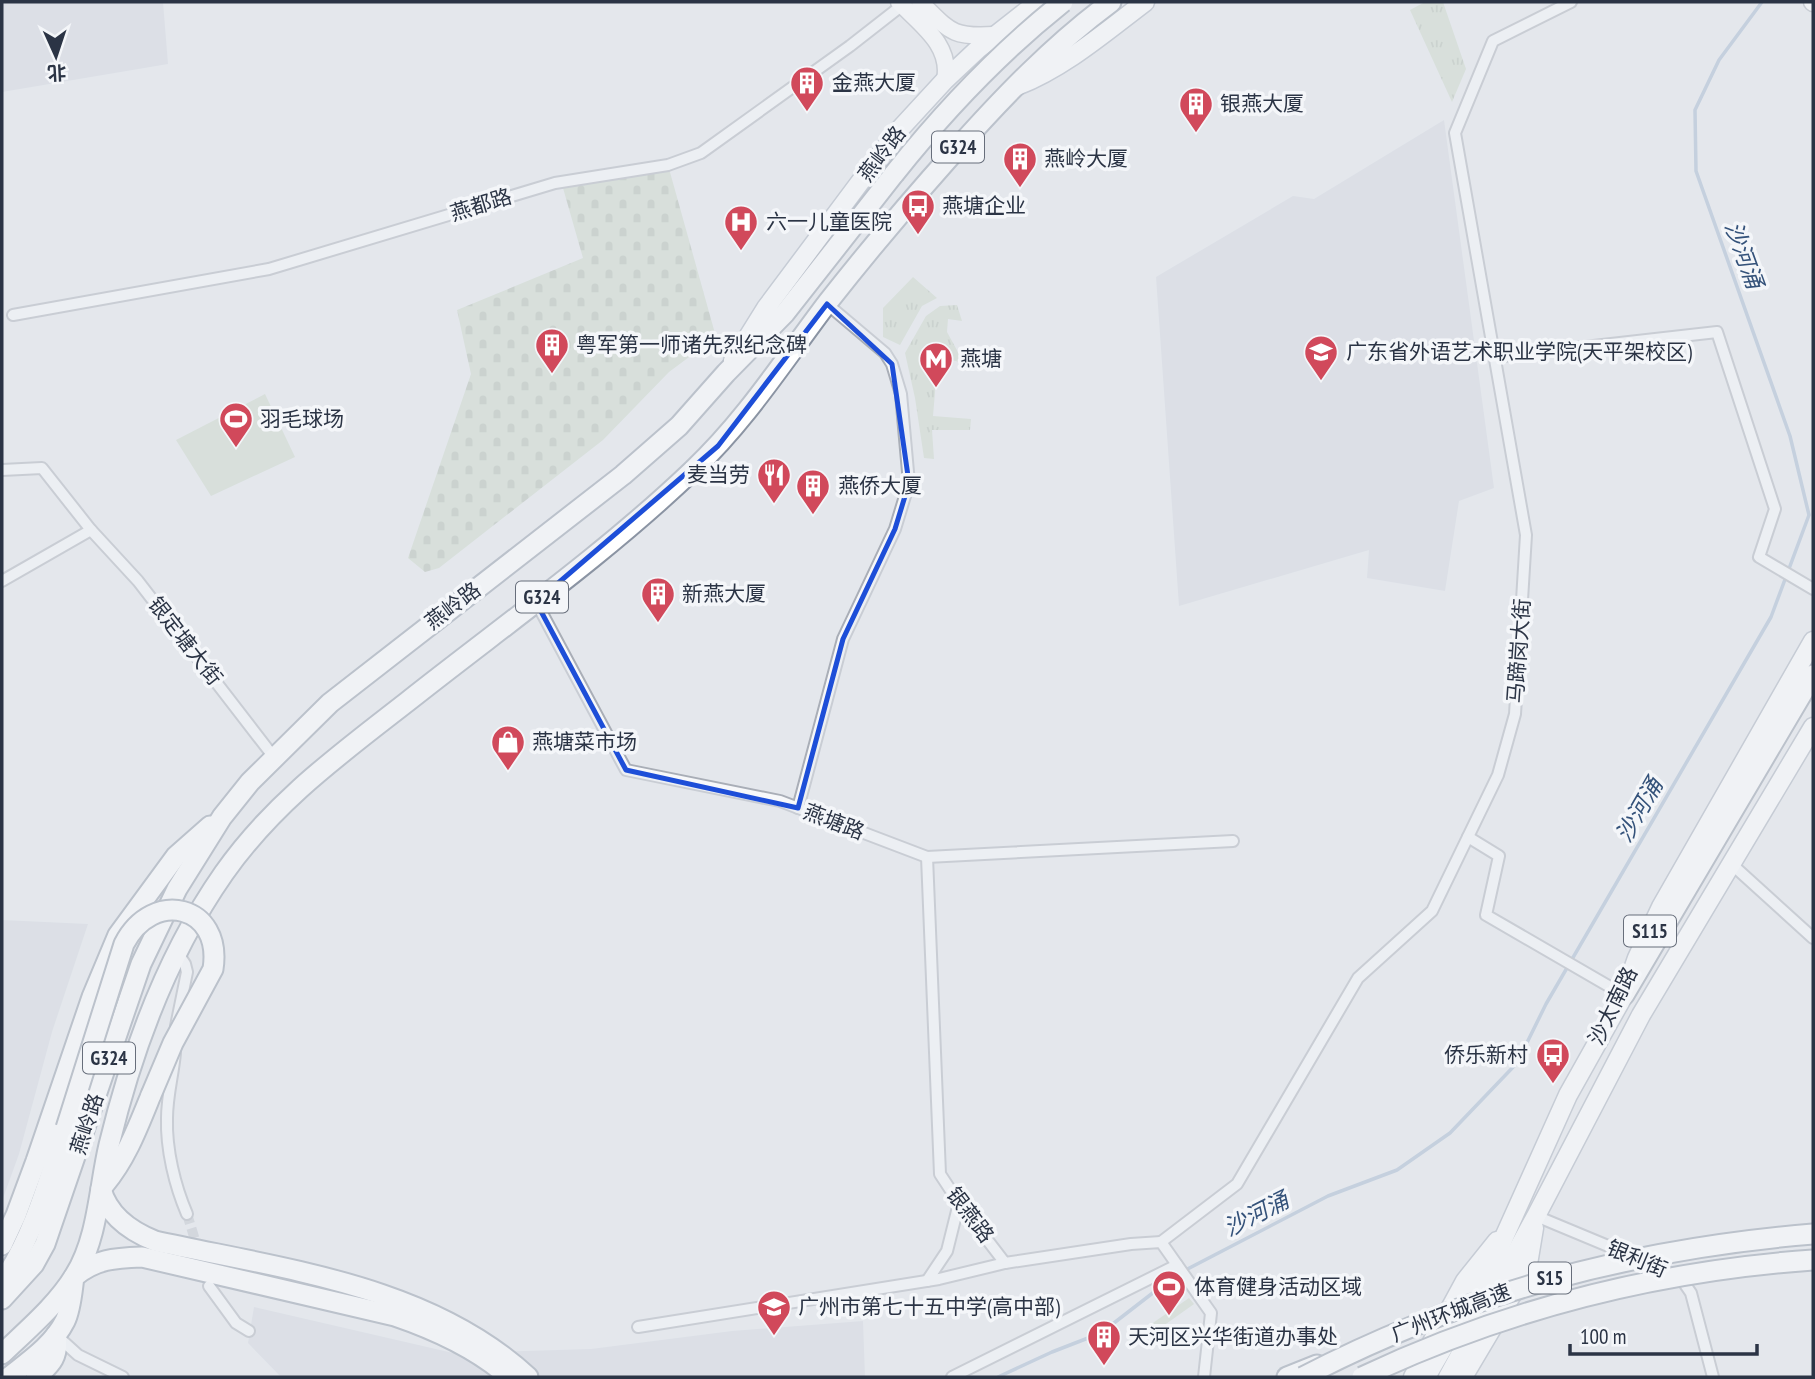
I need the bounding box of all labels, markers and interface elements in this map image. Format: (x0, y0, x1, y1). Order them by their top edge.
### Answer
north arrow (21, 21, 91, 91)
text: 北 (47, 60, 67, 85)
building icon: 金燕大厦 (788, 64, 826, 113)
place label: 金燕大厦 (832, 69, 916, 96)
building icon: 银燕大厦 (1177, 85, 1215, 134)
place label: 银燕大厦 (1220, 90, 1304, 117)
street label: 燕岭路 (852, 120, 911, 187)
road number: G324 (932, 132, 984, 162)
building icon: 燕岭大厦 (1001, 140, 1039, 189)
place label: 燕岭大厦 (1044, 145, 1128, 172)
street label: 燕都路 (447, 182, 515, 227)
bus stop icon: 燕塘企业 (899, 187, 937, 236)
place label: 燕塘企业 (942, 192, 1026, 219)
hospital icon: 六一儿童医院 (722, 203, 760, 252)
place label: 六一儿童医院 (766, 208, 892, 235)
water label: 沙河涌 (1719, 217, 1771, 295)
building icon: 粤军第一师诸先烈纪念碑 (533, 326, 571, 375)
place label: 粤军第一师诸先烈纪念碑 (576, 331, 807, 358)
school or university icon: 广东省外语艺术职业学院(天平架校区) (1302, 333, 1340, 382)
place label: 广东省外语艺术职业学院(天平架校区) (1346, 338, 1692, 365)
metro station icon: 燕塘 (917, 340, 955, 389)
place label: 燕塘 (960, 345, 1002, 372)
sports icon: 羽毛球场 (217, 400, 255, 449)
place label: 羽毛球场 (260, 405, 344, 432)
restaurant icon: 麦当劳 (755, 456, 793, 505)
place label: 麦当劳 (687, 461, 750, 488)
building icon: 燕侨大厦 (794, 467, 832, 516)
place label: 燕侨大厦 (838, 472, 922, 499)
building icon: 新燕大厦 (639, 575, 677, 624)
street label: 燕岭路 (419, 576, 486, 635)
place label: 新燕大厦 (682, 580, 766, 607)
road number: G324 (516, 582, 568, 612)
street label: 银定塘大街 (142, 591, 228, 690)
street label: 马蹄岗大街 (1501, 598, 1536, 704)
shop icon: 燕塘菜市场 (489, 723, 527, 772)
place label: 燕塘菜市场 (532, 728, 637, 755)
water label: 沙河涌 (1609, 770, 1670, 847)
street label: 燕塘路 (800, 798, 868, 845)
road number: S115 (1624, 916, 1676, 946)
street label: 沙太南路 (1582, 962, 1643, 1049)
bus stop icon: 侨乐新村 (1534, 1036, 1572, 1085)
place label: 侨乐新村 (1444, 1041, 1528, 1068)
road number: G324 (83, 1042, 135, 1074)
street label: 燕岭路 (64, 1090, 109, 1158)
street label: 银燕路 (941, 1181, 1000, 1248)
water label: 沙河涌 (1218, 1184, 1296, 1242)
street label: 银利街 (1603, 1234, 1671, 1283)
road number: S15 (1529, 1262, 1571, 1294)
sports icon: 体育健身活动区域 (1150, 1268, 1188, 1317)
place label: 体育健身活动区域 (1194, 1273, 1362, 1300)
street label: 广州环城高速 (1387, 1277, 1514, 1348)
school or university icon: 广州市第七十五中学(高中部) (755, 1288, 793, 1337)
place label: 广州市第七十五中学(高中部) (798, 1293, 1060, 1320)
scale bar (1570, 1312, 1757, 1356)
building icon: 天河区兴华街道办事处 (1085, 1318, 1123, 1367)
place label: 天河区兴华街道办事处 (1128, 1323, 1338, 1350)
text: 100 m (1580, 1323, 1626, 1350)

